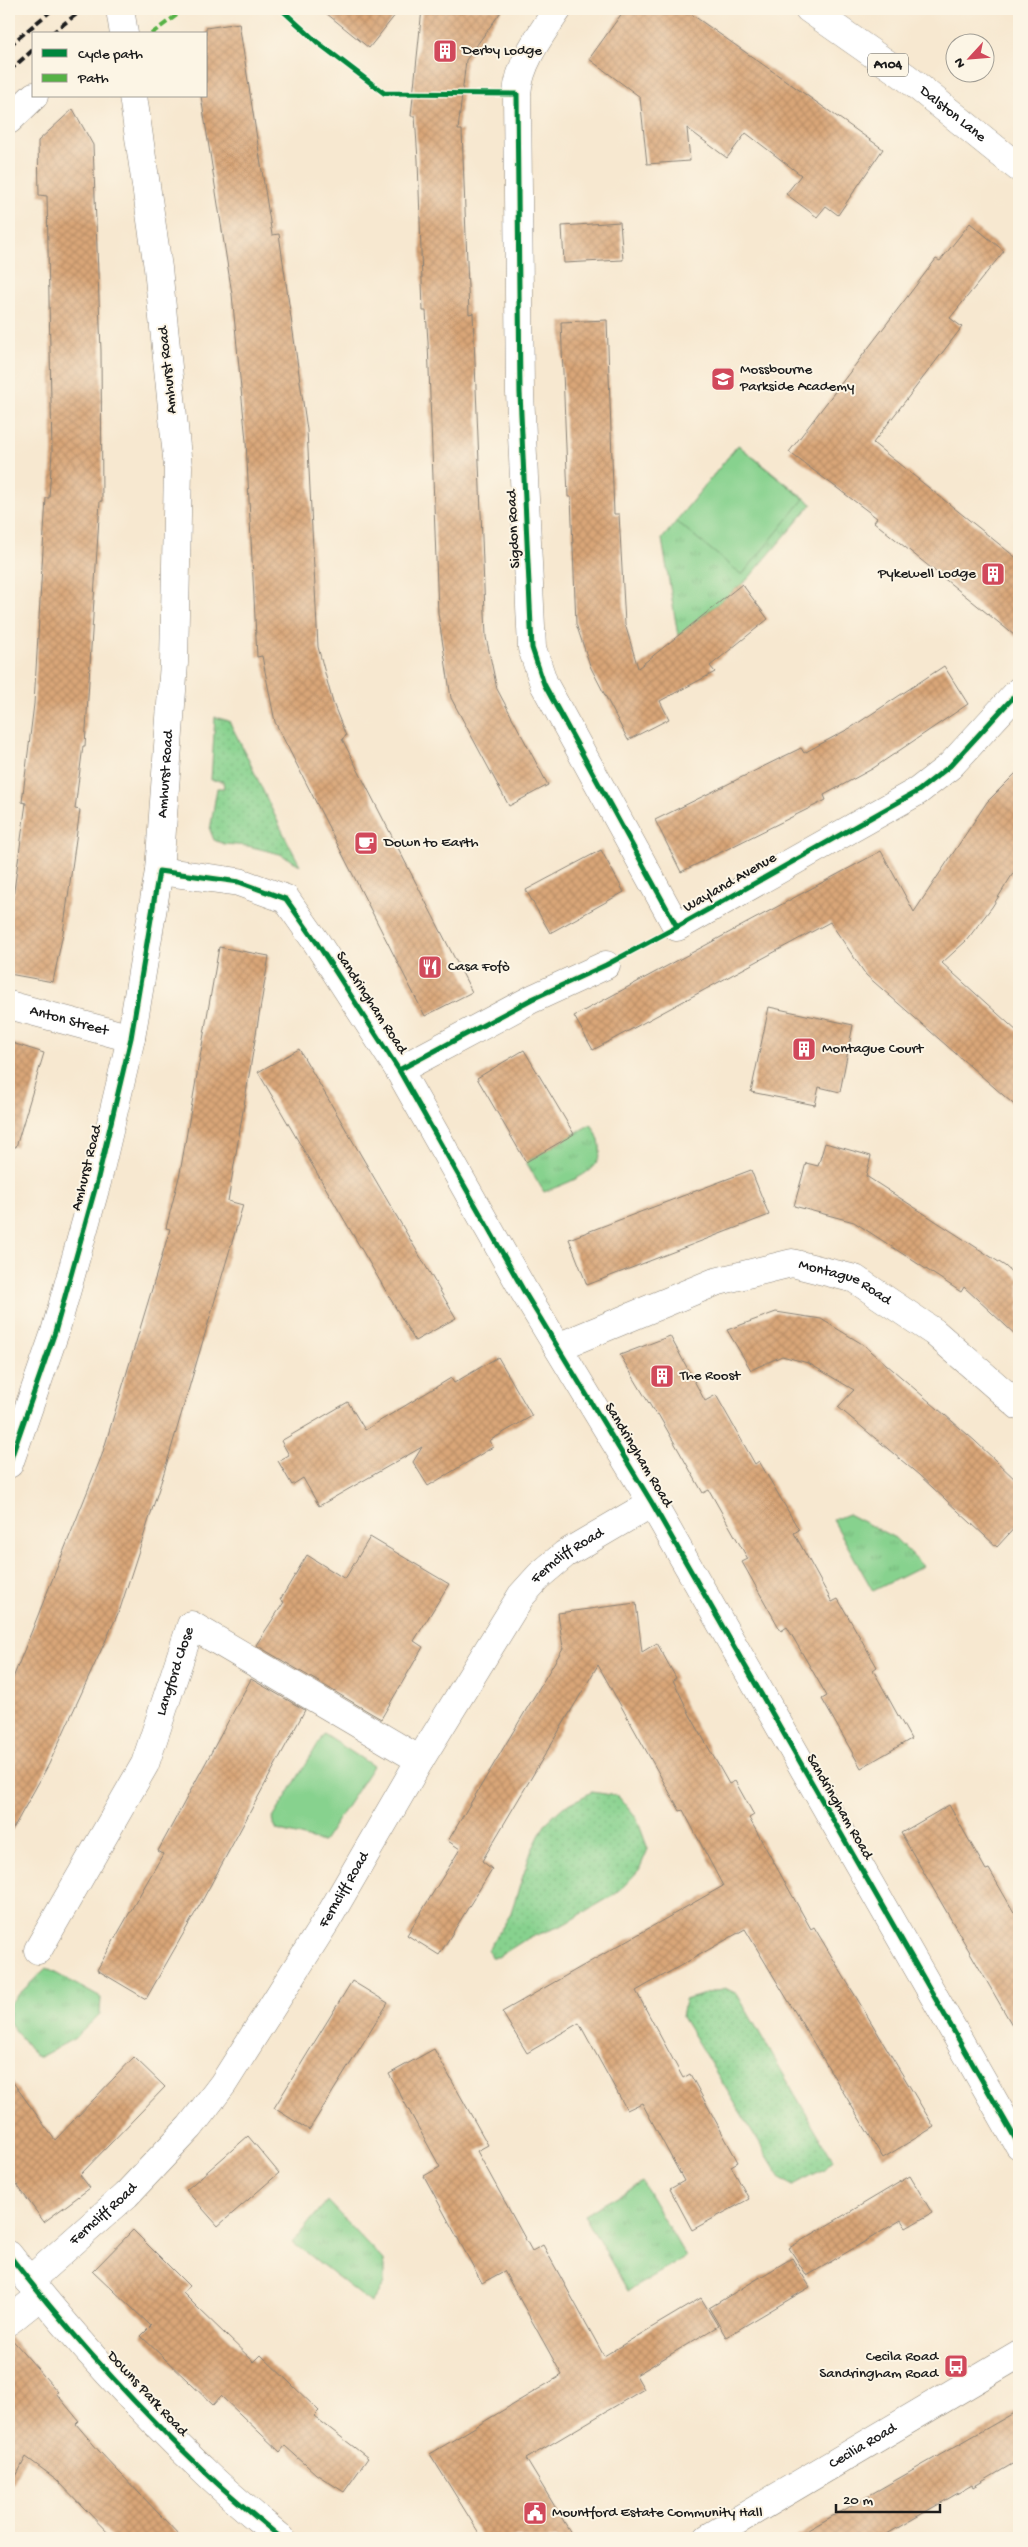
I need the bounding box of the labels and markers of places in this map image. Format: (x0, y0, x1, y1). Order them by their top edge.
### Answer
building icon: Derby Lodge (432, 38, 458, 64)
place label: Derby Lodge (461, 42, 542, 60)
place label: Mossbourne Parkside Academy (739, 361, 855, 396)
school or university icon: Mossbourne Parkside Academy (710, 366, 736, 392)
building icon: Pykewell Lodge (980, 561, 1006, 587)
place label: Pykewell Lodge (877, 565, 976, 583)
cafe icon: Down to Earth (353, 830, 379, 856)
place label: Down to Earth (383, 834, 479, 852)
restaurant icon: Casa Fofò (417, 954, 443, 980)
place label: Casa Fofò (448, 958, 510, 976)
building icon: Montague Court (791, 1036, 817, 1062)
place label: Montague Court (822, 1040, 925, 1058)
building icon: The Roost (649, 1363, 675, 1389)
place label: The Roost (679, 1367, 742, 1385)
place label: Cecila Road Sandringham Road (819, 2348, 939, 2383)
bus stop icon: Cecila Road Sandringham Road (943, 2353, 969, 2379)
public building icon: Mountford Estate Community Hall (522, 2500, 548, 2526)
place label: Mountford Estate Community Hall (552, 2504, 762, 2522)

